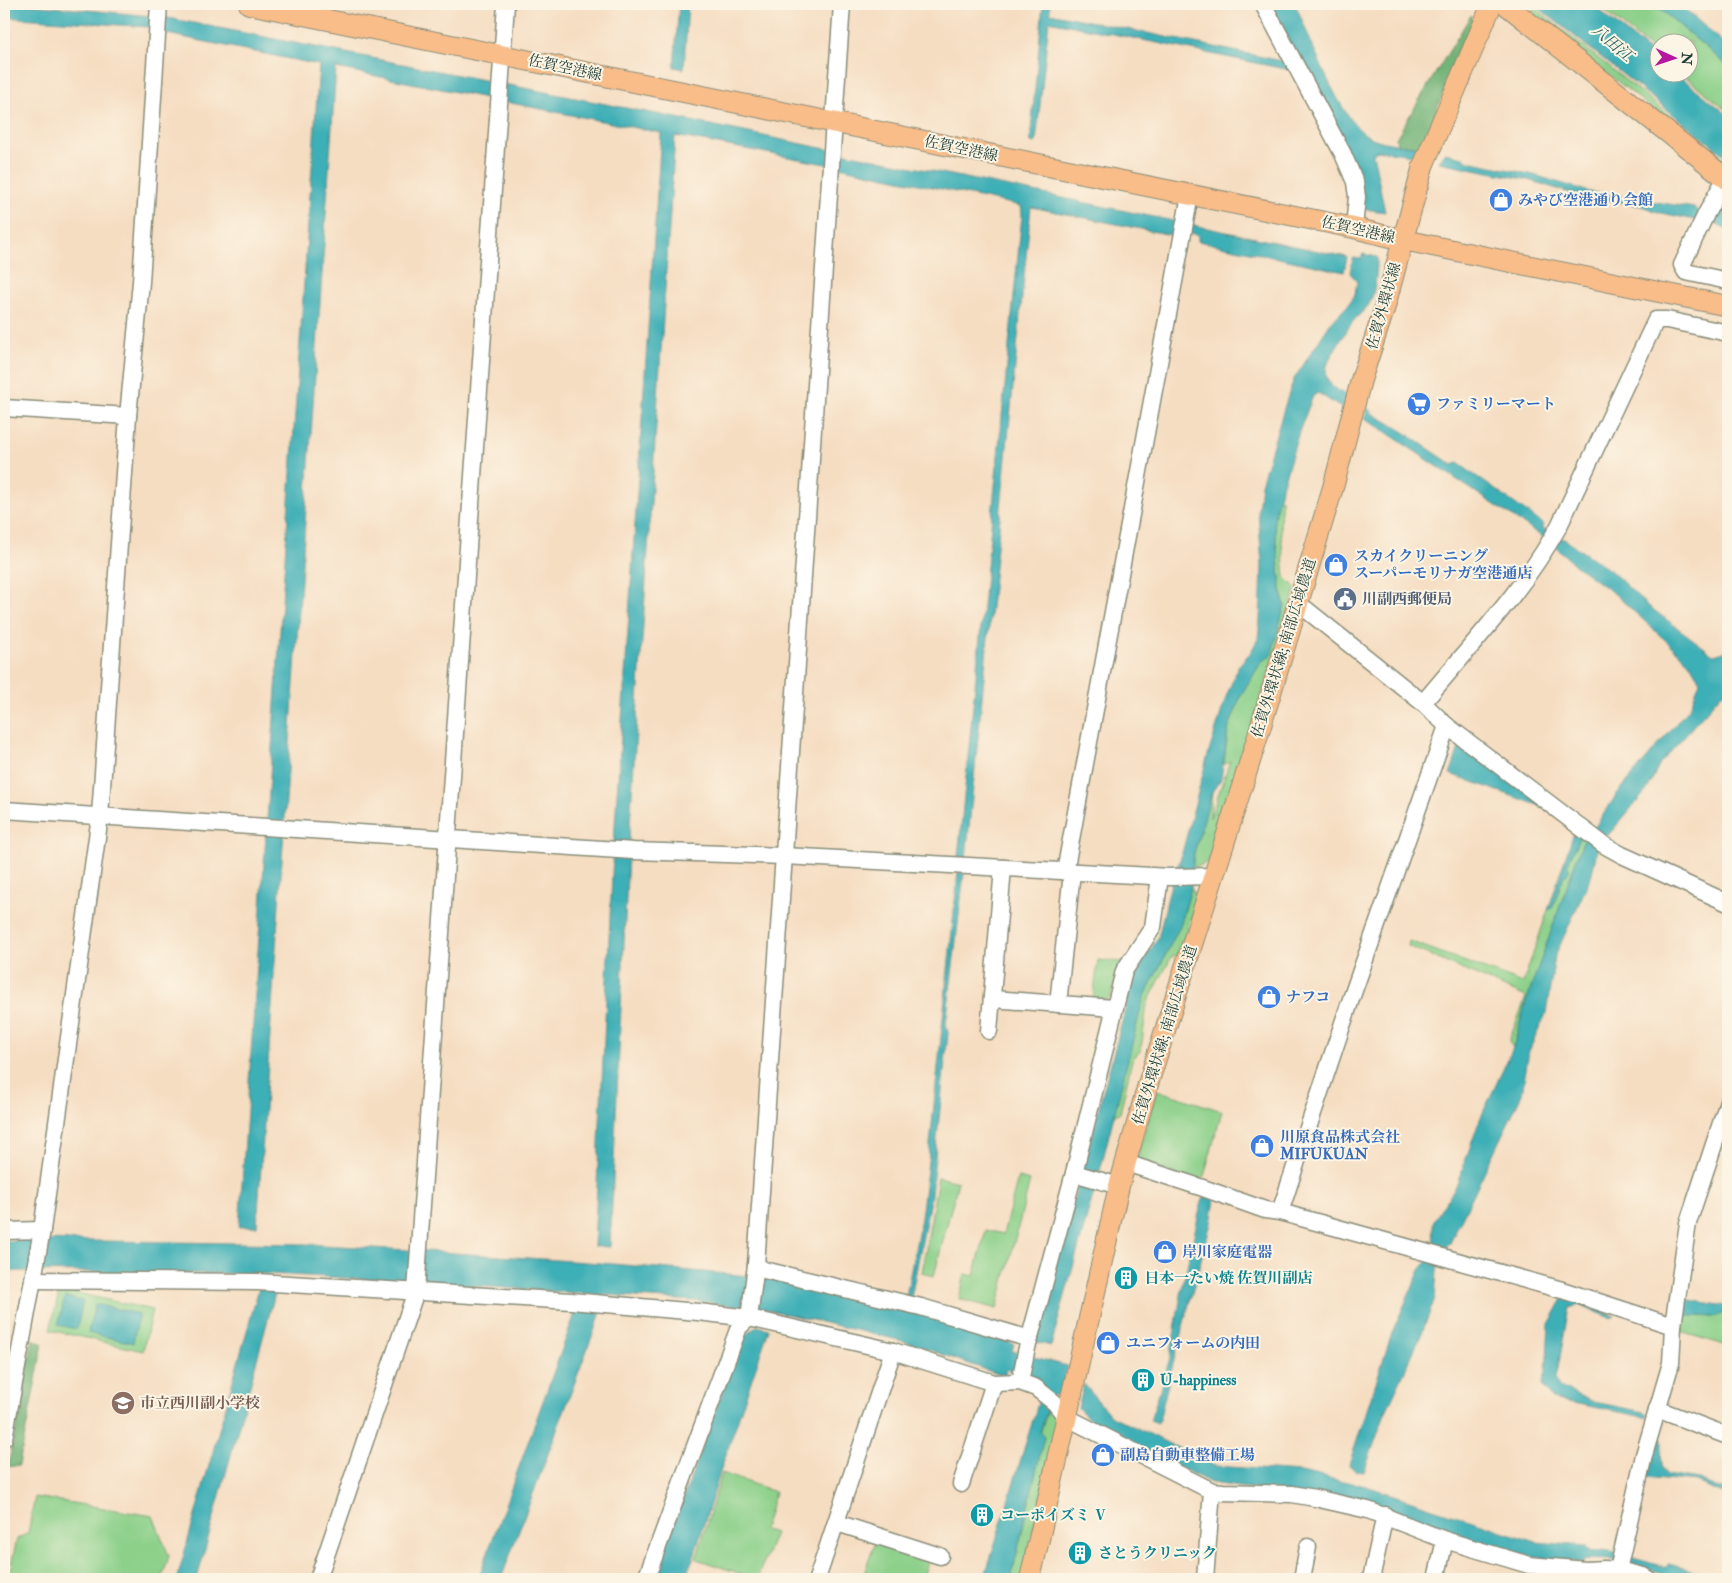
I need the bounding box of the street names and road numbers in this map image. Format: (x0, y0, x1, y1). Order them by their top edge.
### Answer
street label: 佐賀空港線 (526, 51, 604, 85)
street label: 佐賀空港線 (922, 132, 1000, 166)
street label: 佐賀空港線 (1319, 212, 1397, 248)
street label: 佐賀外環状線 (1362, 260, 1406, 352)
street label: 佐賀外環状線; 南部広域農道 (1248, 556, 1320, 740)
street label: 佐賀外環状線; 南部広域農道 (1129, 943, 1201, 1127)

